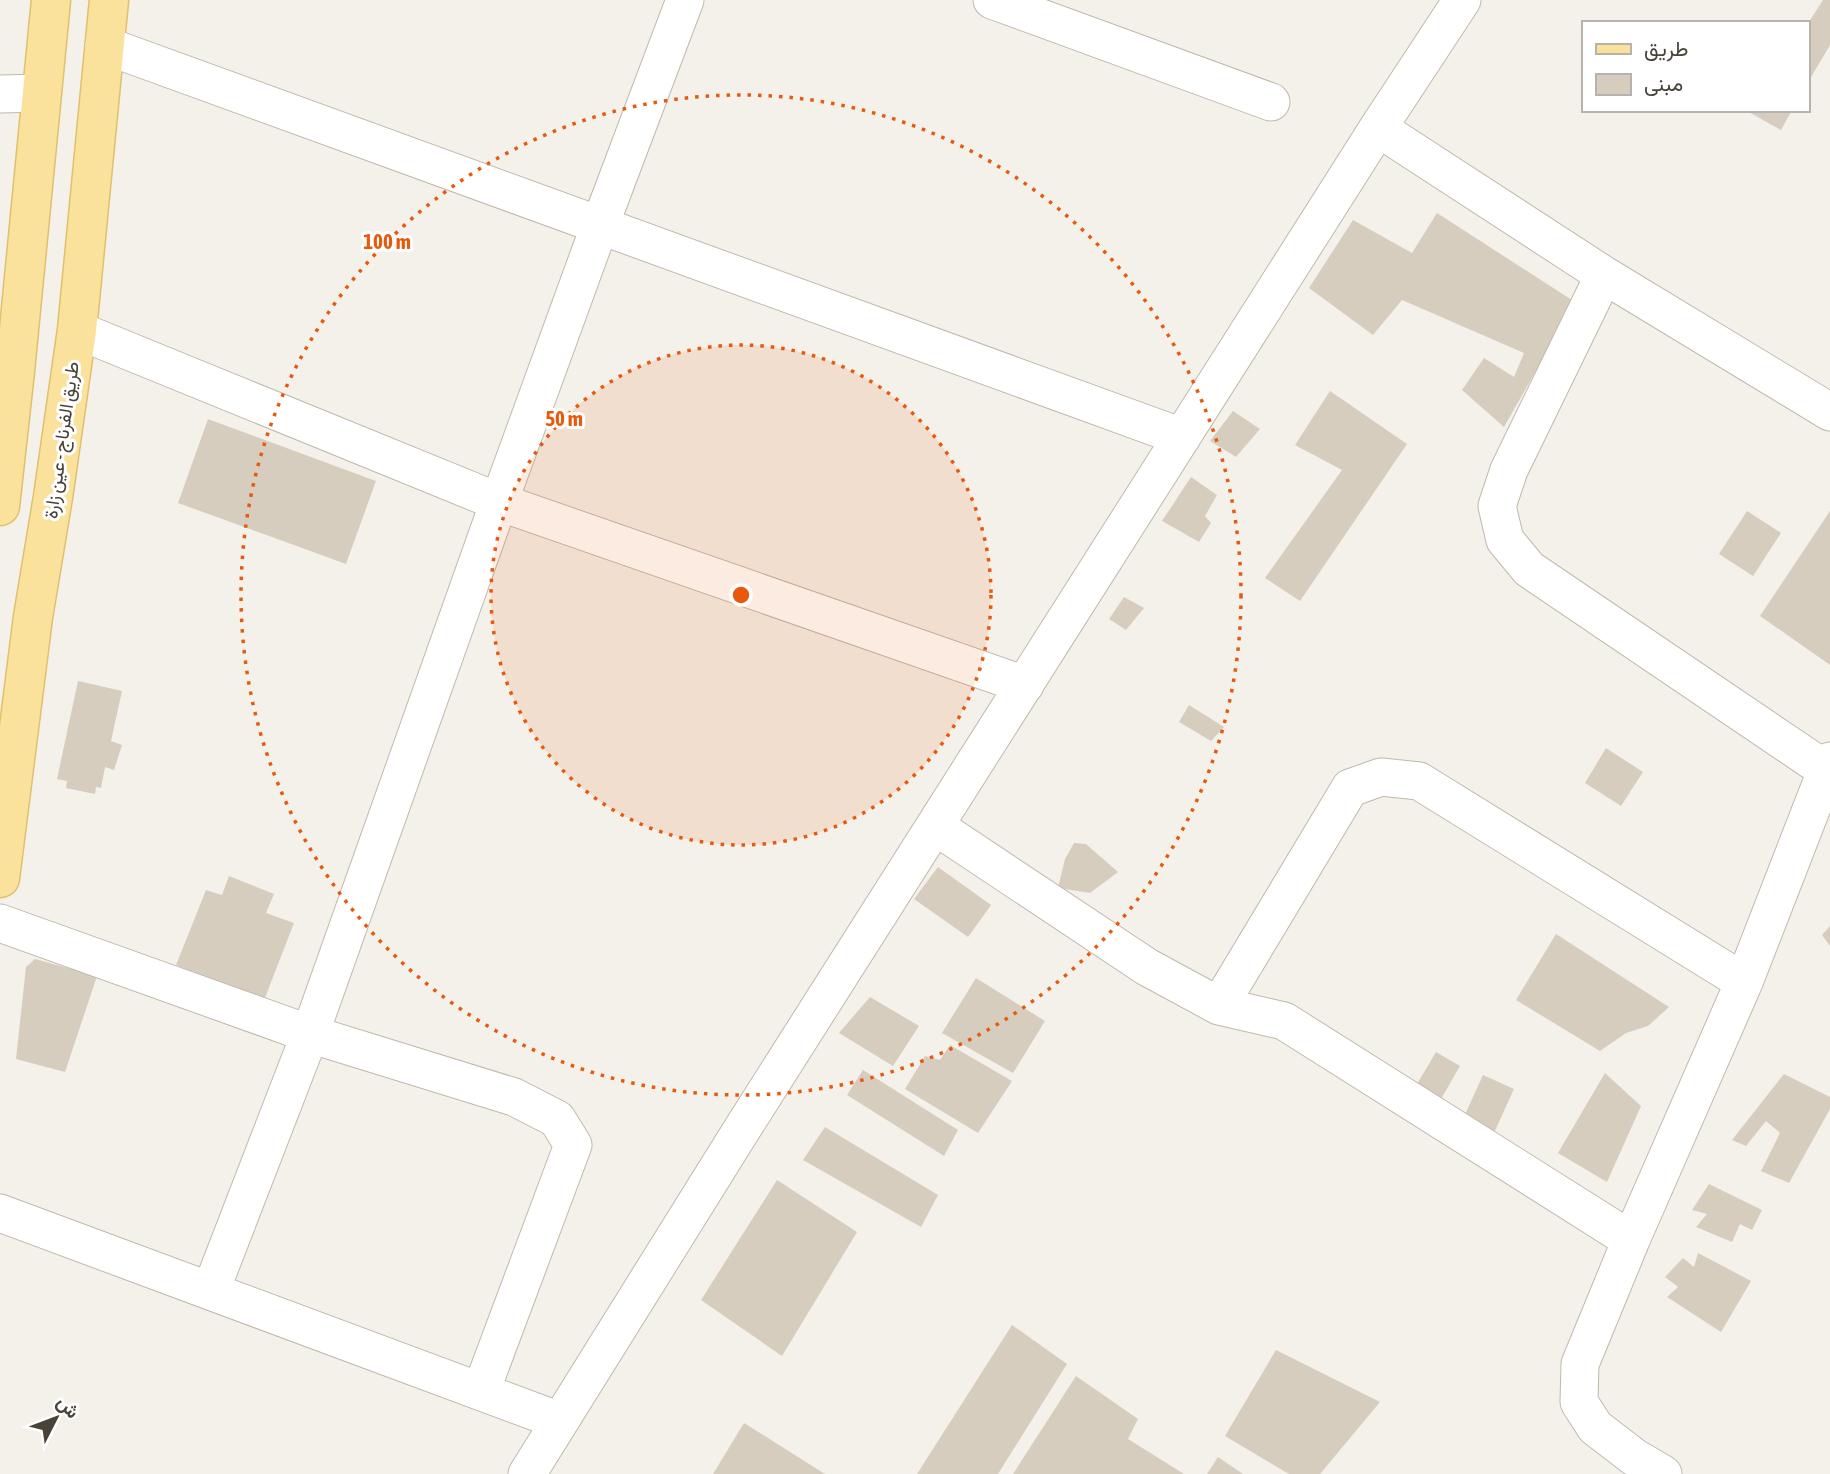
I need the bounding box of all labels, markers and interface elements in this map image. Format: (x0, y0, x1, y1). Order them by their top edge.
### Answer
legend (1582, 21, 1809, 112)
text: طريق (1644, 36, 1689, 62)
text: مبنى (1644, 71, 1683, 96)
text: 100 m (363, 229, 411, 253)
street label: طريق الفرناج - عين زارة (39, 360, 85, 520)
text: 50 m (545, 406, 583, 430)
centre of rings (729, 583, 753, 607)
north arrow (21, 1383, 91, 1453)
text: ش (52, 1391, 85, 1423)

